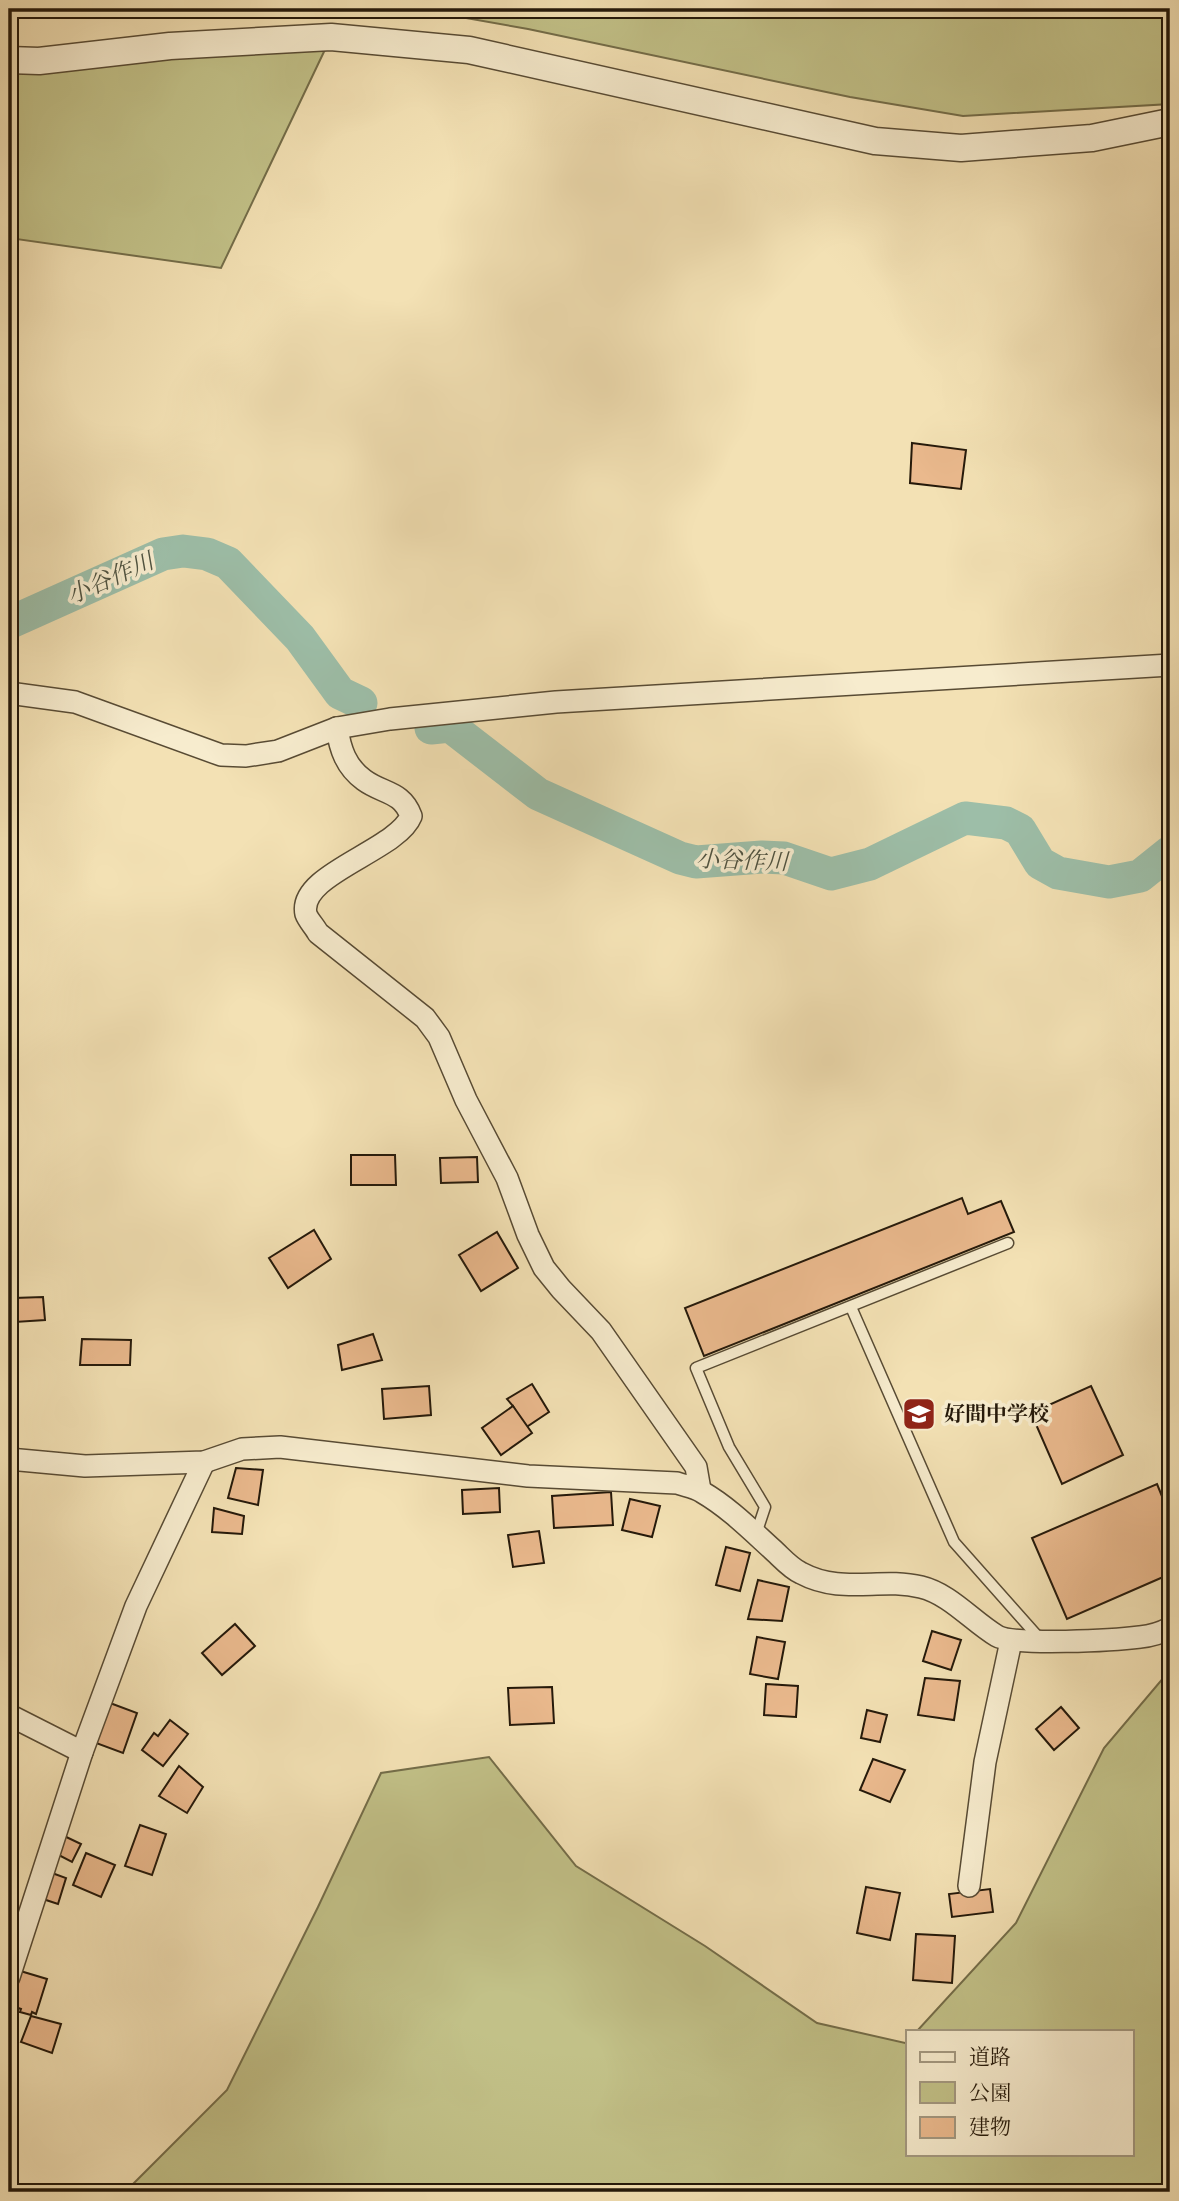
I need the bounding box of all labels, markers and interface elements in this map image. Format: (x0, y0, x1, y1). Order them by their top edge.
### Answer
water label: 小谷作川 (63, 546, 161, 611)
water label: 小谷作川 (695, 845, 791, 878)
school or university icon: 好間中学校 (900, 1395, 938, 1433)
place label: 好間中学校 (944, 1402, 1049, 1428)
legend (906, 2030, 1134, 2156)
text: 道路 (969, 2045, 1011, 2071)
text: 公園 (969, 2081, 1011, 2107)
text: 建物 (969, 2115, 1011, 2141)

